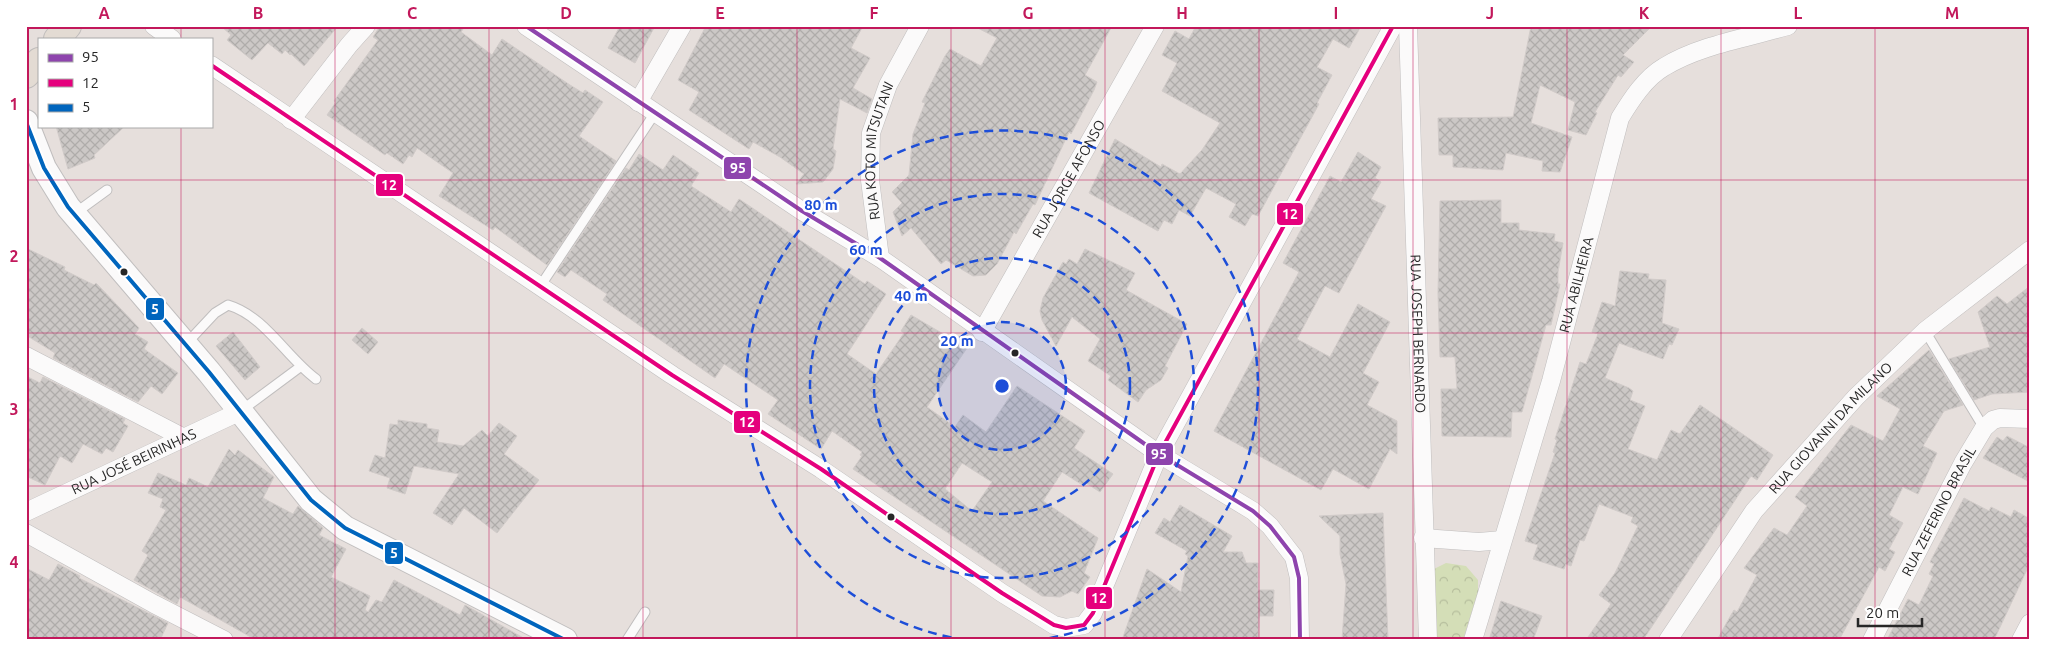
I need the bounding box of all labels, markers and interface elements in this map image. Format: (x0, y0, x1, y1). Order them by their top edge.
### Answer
text: A (98, 4, 110, 22)
text: B (253, 4, 263, 22)
text: C (407, 4, 417, 22)
text: D (560, 4, 572, 22)
text: E (715, 4, 725, 22)
text: F (870, 4, 879, 22)
text: G (1022, 4, 1034, 22)
text: H (1176, 4, 1188, 22)
text: I (1334, 4, 1338, 22)
text: J (1486, 4, 1494, 22)
text: K (1639, 4, 1650, 22)
text: L (1794, 4, 1803, 22)
text: M (1945, 4, 1959, 22)
legend (38, 38, 212, 128)
text: 95 (82, 48, 99, 65)
text: 12 (82, 74, 99, 91)
street label: RUA KOTO MITSUTANI (862, 79, 896, 221)
text: 1 (9, 95, 19, 113)
text: 5 (82, 98, 90, 115)
street label: RUA JORGE AFONSO (1029, 117, 1108, 241)
line badge: 95 (723, 156, 752, 180)
text: 95 (730, 160, 746, 176)
line badge: 12 (375, 173, 404, 197)
text: 12 (381, 177, 397, 193)
text: 80 m (804, 196, 838, 213)
line badge: 12 (1276, 202, 1304, 226)
text: 12 (1282, 206, 1298, 222)
street label: RUA ABILHEIRA (1556, 235, 1597, 335)
text: 60 m (849, 241, 883, 258)
text: 2 (9, 247, 19, 265)
street label: RUA JOSEPH BERNARDO (1407, 254, 1429, 414)
unlabelled marker (119, 267, 129, 277)
text: 40 m (894, 287, 928, 304)
line badge: 5 (145, 297, 165, 321)
text: 5 (151, 301, 159, 317)
text: 20 m (940, 332, 974, 349)
unlabelled marker (1010, 348, 1020, 358)
street label: RUA GIOVANNI DA MILANO (1765, 359, 1895, 497)
centre of rings (993, 377, 1011, 395)
text: 3 (9, 400, 19, 418)
line badge: 12 (733, 410, 761, 434)
text: 12 (739, 414, 755, 430)
street label: RUA JOSÉ BEIRINHAS (69, 425, 199, 498)
line badge: 95 (1145, 442, 1174, 466)
street label: RUA ZEFERINO BRASIL (1898, 444, 1979, 579)
text: 95 (1151, 446, 1167, 462)
unlabelled marker (886, 512, 896, 522)
line badge: 5 (384, 541, 404, 565)
text: 5 (390, 545, 398, 561)
text: 4 (9, 553, 19, 571)
line badge: 12 (1085, 586, 1113, 610)
text: 12 (1091, 590, 1107, 606)
scale bar (1858, 596, 1922, 628)
text: 20 m (1866, 604, 1899, 621)

